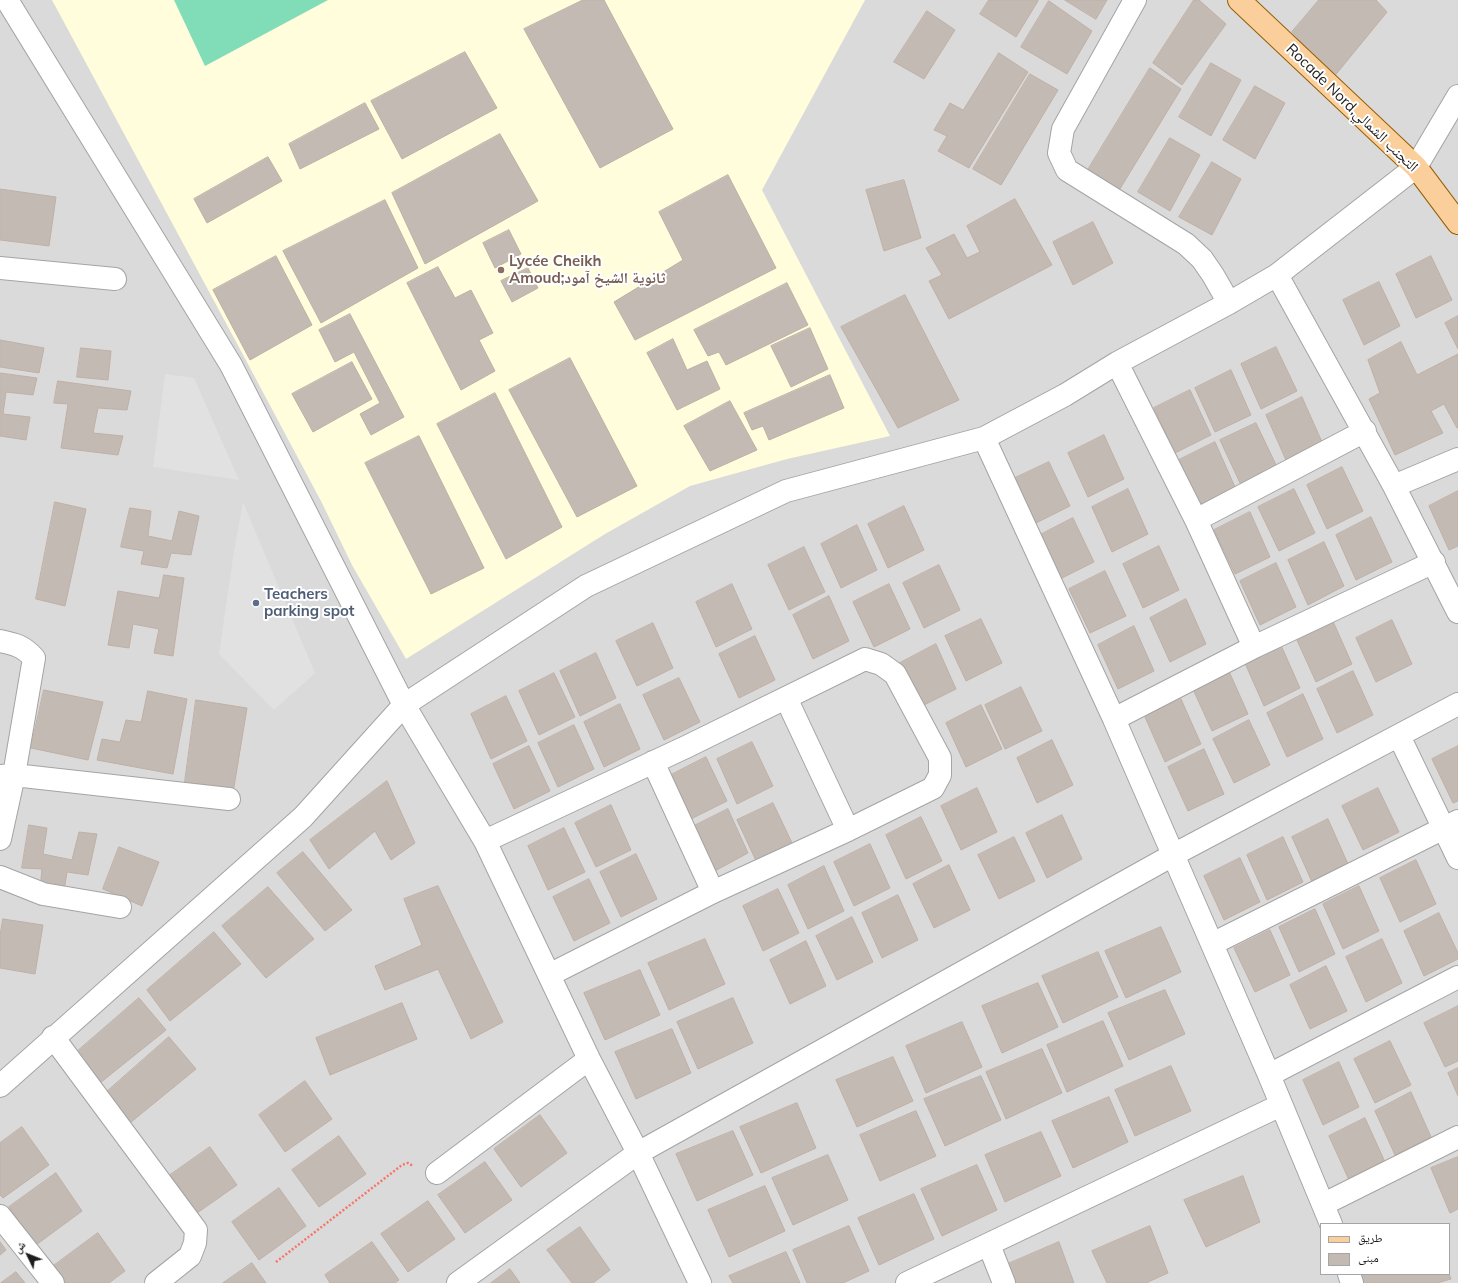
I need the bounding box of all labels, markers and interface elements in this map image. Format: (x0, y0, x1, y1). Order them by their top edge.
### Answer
street label: Rocade Nord,التجنب الشمالي (1282, 40, 1422, 176)
place label: Lycée Cheikh Amoud;ثانوية الشيخ آمود (509, 252, 665, 287)
marker: Lycée Cheikh Amoud;ثانوية الشيخ آمود (496, 265, 506, 275)
place label: Teachers parking spot (264, 585, 354, 620)
marker: Teachers parking spot (251, 598, 261, 608)
legend (1320, 1223, 1450, 1275)
text: طريق (1358, 1230, 1383, 1245)
north arrow (8, 1235, 48, 1275)
text: ش (10, 1238, 28, 1256)
text: مبنى (1358, 1250, 1379, 1265)

